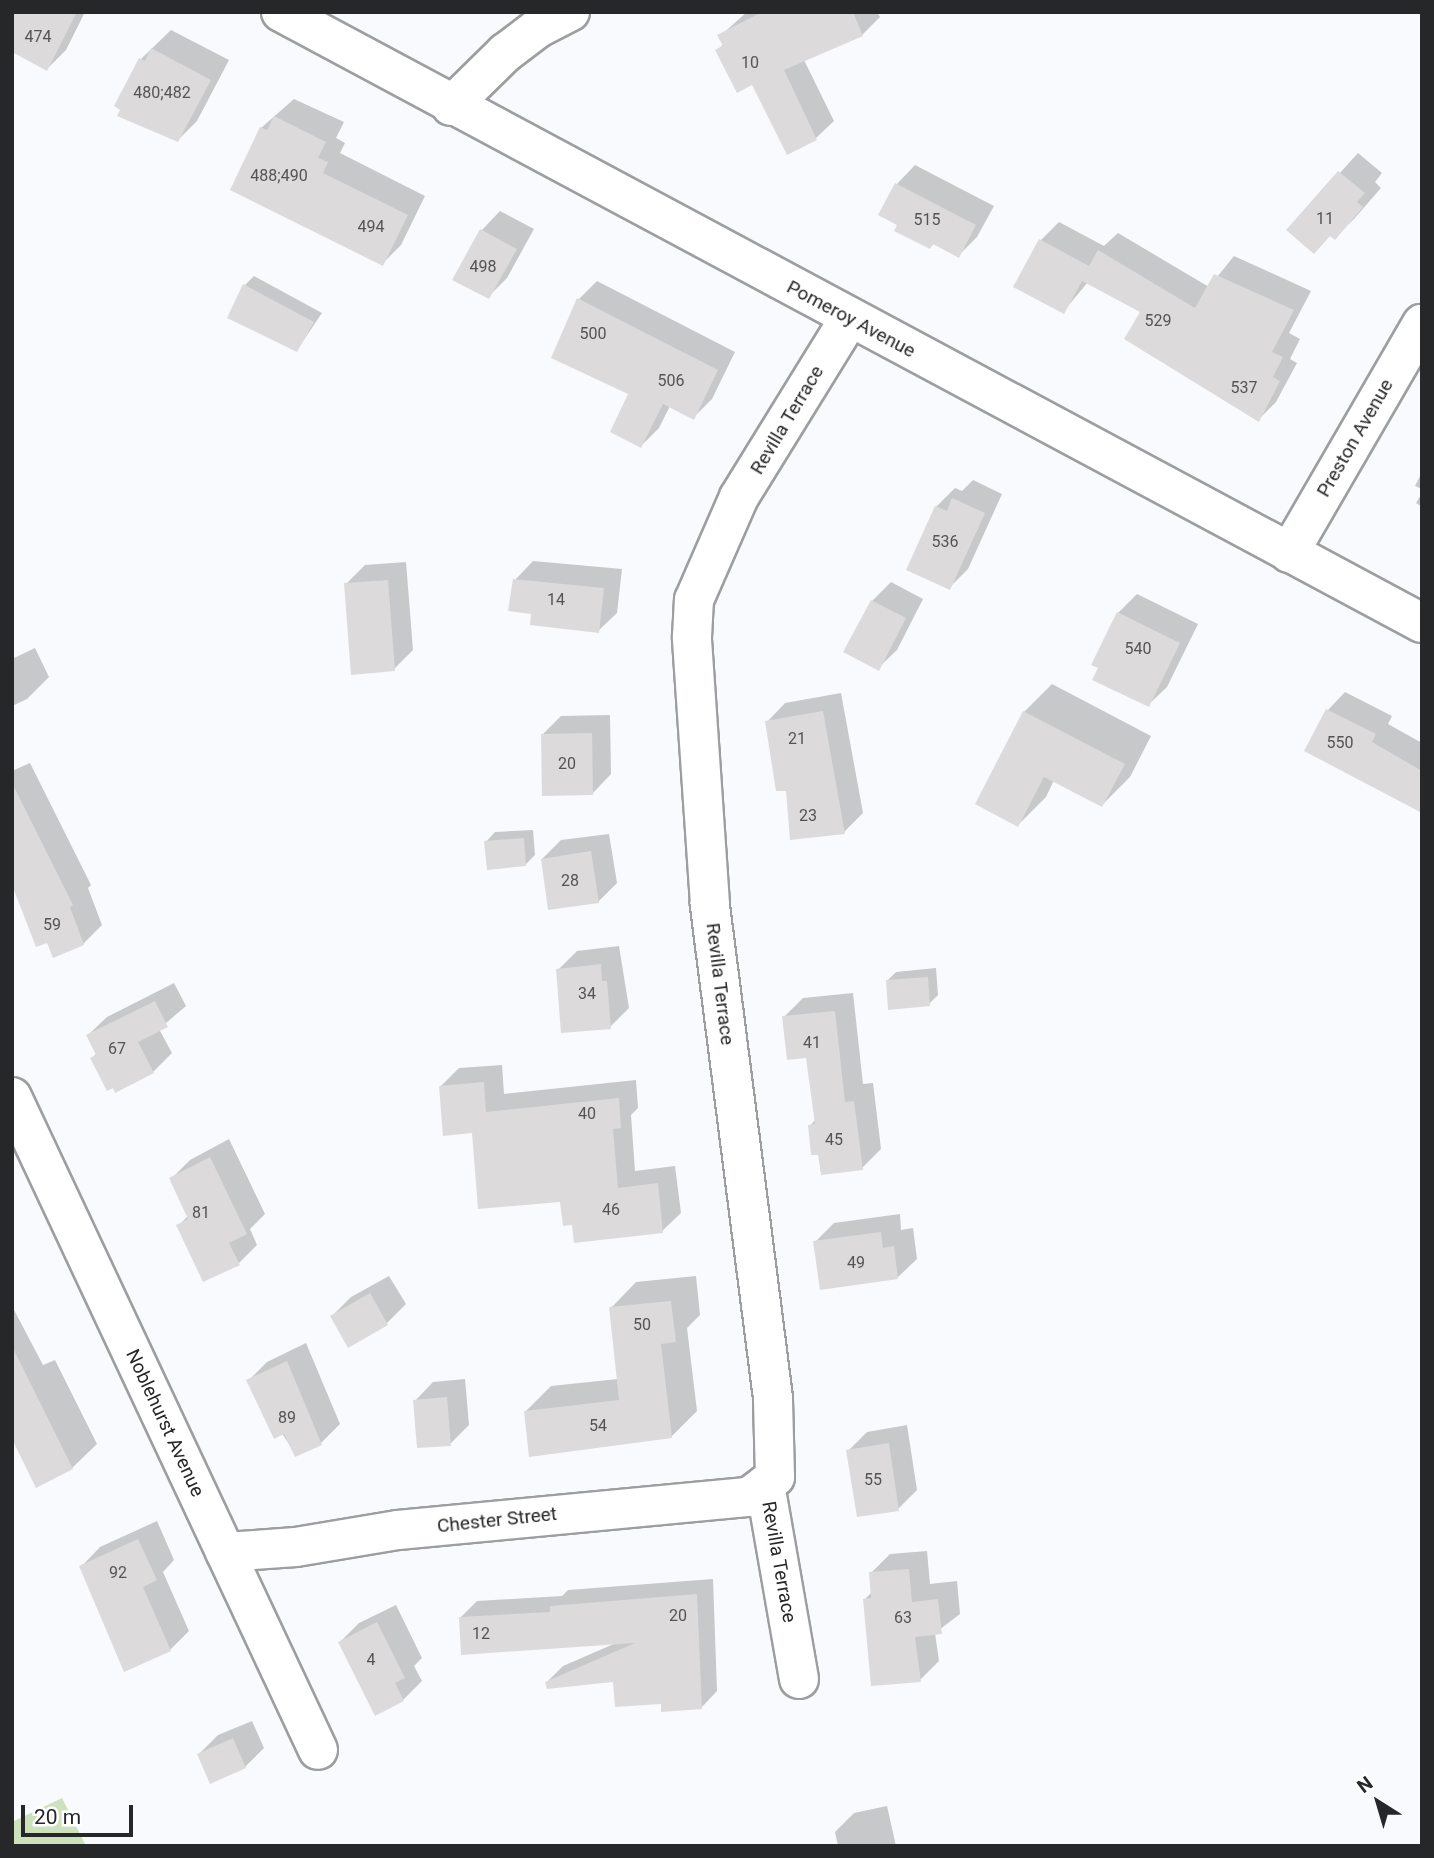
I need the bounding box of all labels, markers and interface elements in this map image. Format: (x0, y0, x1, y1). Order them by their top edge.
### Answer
house number: 474 (25, 27, 51, 47)
house number: 10 (741, 53, 759, 73)
house number: 480;482 (133, 83, 191, 103)
house number: 488;490 (250, 166, 308, 186)
house number: 11 (1316, 209, 1334, 229)
house number: 515 (914, 210, 940, 230)
house number: 494 (358, 217, 384, 237)
house number: 498 (470, 257, 496, 277)
street label: Pomeroy Avenue (783, 276, 919, 362)
house number: 529 (1145, 311, 1171, 331)
house number: 500 (580, 324, 606, 344)
street label: Revilla Terrace (746, 361, 828, 479)
house number: 506 (658, 371, 684, 391)
street label: Preston Avenue (1312, 375, 1398, 501)
house number: 537 (1231, 378, 1257, 398)
house number: 536 (932, 532, 958, 552)
house number: 14 (547, 590, 565, 610)
house number: 540 (1125, 639, 1151, 659)
house number: 21 (788, 729, 806, 749)
house number: 550 (1327, 733, 1353, 753)
house number: 20 (558, 754, 576, 774)
house number: 23 (799, 806, 817, 826)
house number: 28 (561, 871, 579, 891)
house number: 59 (43, 915, 61, 935)
street label: Revilla Terrace (701, 922, 739, 1046)
house number: 34 (578, 984, 596, 1004)
house number: 41 (803, 1033, 821, 1053)
house number: 67 (108, 1039, 126, 1059)
house number: 40 (578, 1104, 596, 1124)
house number: 45 (825, 1130, 843, 1150)
house number: 46 (602, 1200, 620, 1220)
house number: 81 (192, 1203, 210, 1223)
house number: 49 (847, 1253, 865, 1273)
house number: 50 (633, 1315, 651, 1335)
street label: Noblehurst Avenue (121, 1346, 209, 1500)
house number: 89 (278, 1408, 296, 1428)
house number: 54 (589, 1416, 607, 1436)
house number: 55 (864, 1470, 882, 1490)
street label: Revilla Terrace (757, 1499, 801, 1625)
street label: Chester Street (436, 1502, 558, 1538)
house number: 92 (109, 1563, 127, 1583)
house number: 20 (669, 1606, 687, 1626)
house number: 63 (894, 1608, 912, 1628)
house number: 12 (472, 1624, 490, 1644)
house number: 4 (367, 1650, 375, 1670)
north arrow (1343, 1767, 1413, 1837)
text: N (1353, 1772, 1377, 1798)
scale bar (24, 1792, 136, 1836)
text: 20 m (34, 1805, 81, 1829)

